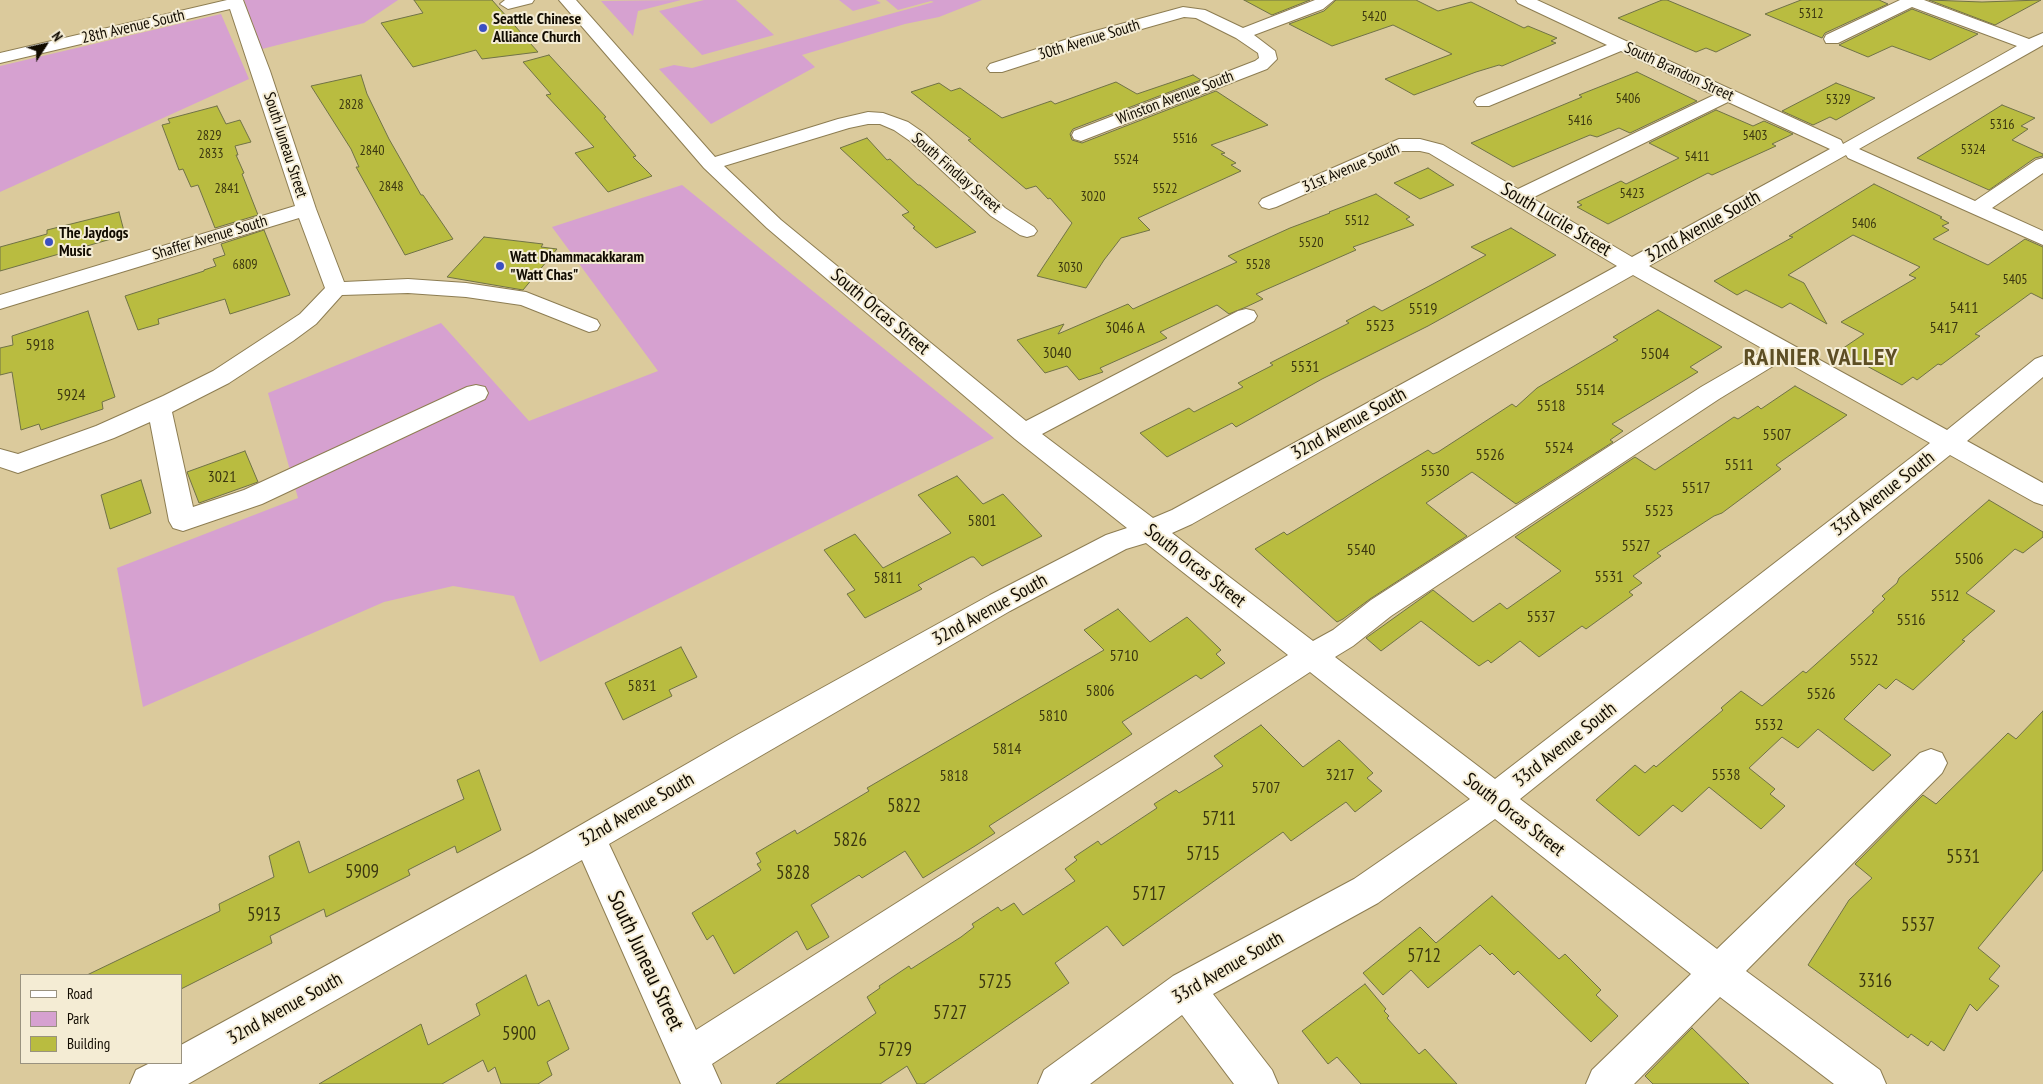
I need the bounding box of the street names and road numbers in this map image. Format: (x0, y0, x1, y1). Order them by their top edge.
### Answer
street label: 28th Avenue South (80, 6, 186, 48)
street label: 30th Avenue South (1036, 15, 1142, 65)
street label: South Brandon Street (1621, 38, 1737, 106)
street label: Winston Avenue South (1114, 67, 1236, 129)
street label: South Juneau Street (259, 90, 311, 200)
street label: South Findlay Street (907, 129, 1005, 217)
street label: 31st Avenue South (1300, 139, 1402, 197)
street label: South Lucile Street (1497, 178, 1615, 262)
street label: 32nd Avenue South (1642, 186, 1764, 268)
street label: Shaffer Avenue South (150, 211, 270, 265)
street label: South Orcas Street (826, 264, 934, 360)
street label: 32nd Avenue South (1288, 383, 1410, 465)
street label: 33rd Avenue South (1827, 447, 1939, 541)
street label: South Orcas Street (1140, 519, 1250, 613)
street label: 32nd Avenue South (929, 569, 1051, 651)
street label: 33rd Avenue South (1509, 698, 1621, 792)
street label: 32nd Avenue South (576, 768, 698, 852)
street label: South Orcas Street (1459, 768, 1569, 862)
street label: South Juneau Street (601, 887, 689, 1035)
street label: 33rd Avenue South (1168, 927, 1288, 1009)
street label: 32nd Avenue South (224, 968, 346, 1050)

